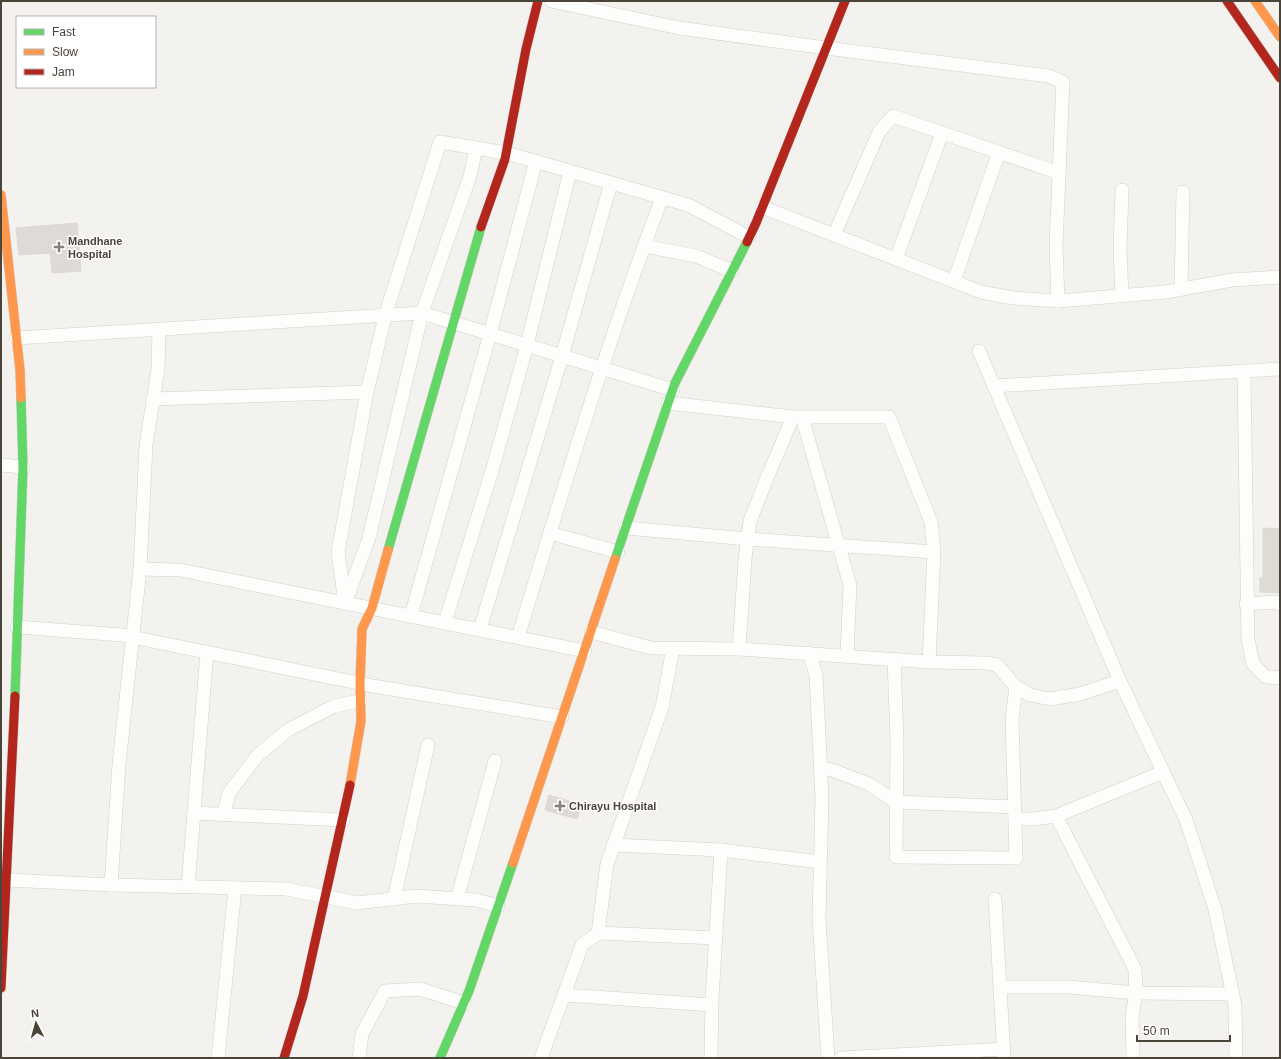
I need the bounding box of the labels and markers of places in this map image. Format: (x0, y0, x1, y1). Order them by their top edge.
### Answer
place label: Mandhane Hospital (68, 235, 122, 260)
marker: Mandhane Hospital (53, 241, 65, 253)
marker: Chirayu Hospital (554, 800, 566, 812)
place label: Chirayu Hospital (569, 800, 656, 812)

